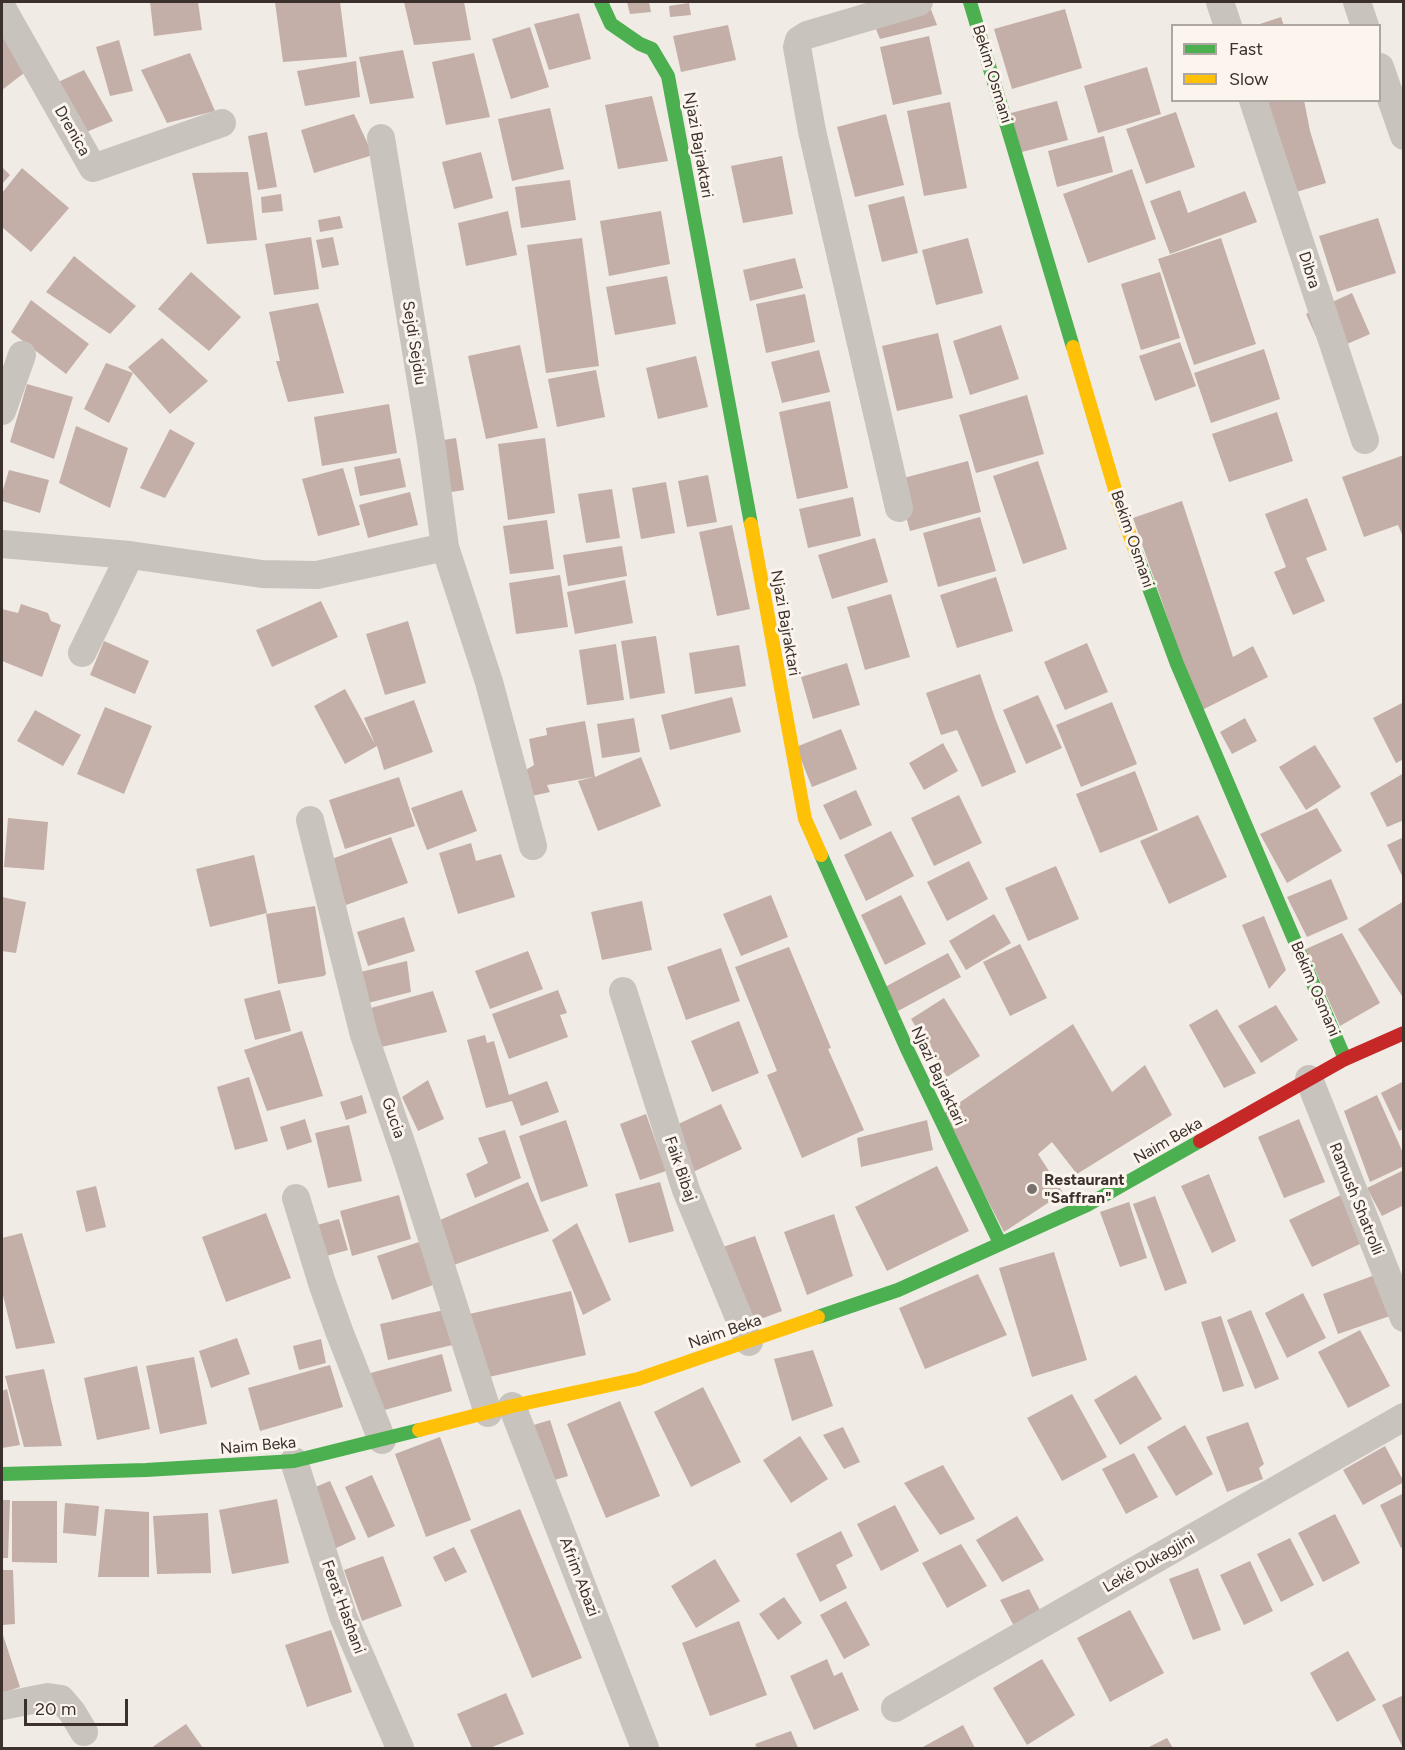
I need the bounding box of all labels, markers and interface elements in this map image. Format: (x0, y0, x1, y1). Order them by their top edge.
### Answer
street label: Bekim Osmani (968, 22, 1016, 126)
legend (1171, 24, 1381, 102)
text: Fast (1229, 38, 1263, 60)
text: Slow (1229, 68, 1268, 90)
street label: Njazi Bajraktari (679, 91, 717, 199)
street label: Drenica (50, 103, 94, 159)
street label: Dibra (1294, 249, 1324, 291)
street label: Sejdi Sejdiu (398, 300, 430, 386)
street label: Bekim Osmani (1106, 488, 1158, 590)
street label: Njazi Bajraktari (766, 569, 804, 677)
street label: Bekim Osmani (1286, 938, 1344, 1040)
street label: Njazi Bajraktari (907, 1023, 969, 1129)
street label: Gucia (377, 1095, 409, 1141)
street label: Naim Beka (1130, 1114, 1206, 1168)
street label: Faik Bibaj (660, 1134, 700, 1204)
street label: Ramush Shatrolli (1325, 1140, 1387, 1258)
place label: Restaurant "Saffran" (1044, 1170, 1125, 1208)
marker: Restaurant "Saffran" (1025, 1182, 1039, 1196)
street label: Naim Beka (686, 1311, 764, 1353)
street label: Naim Beka (219, 1433, 297, 1459)
street label: Lekë Dukagjini (1100, 1529, 1198, 1597)
street label: Afrim Abazi (555, 1535, 603, 1619)
street label: Ferat Hashani (317, 1558, 369, 1656)
scale bar (27, 1687, 130, 1725)
text: 20 m (35, 1698, 76, 1720)

